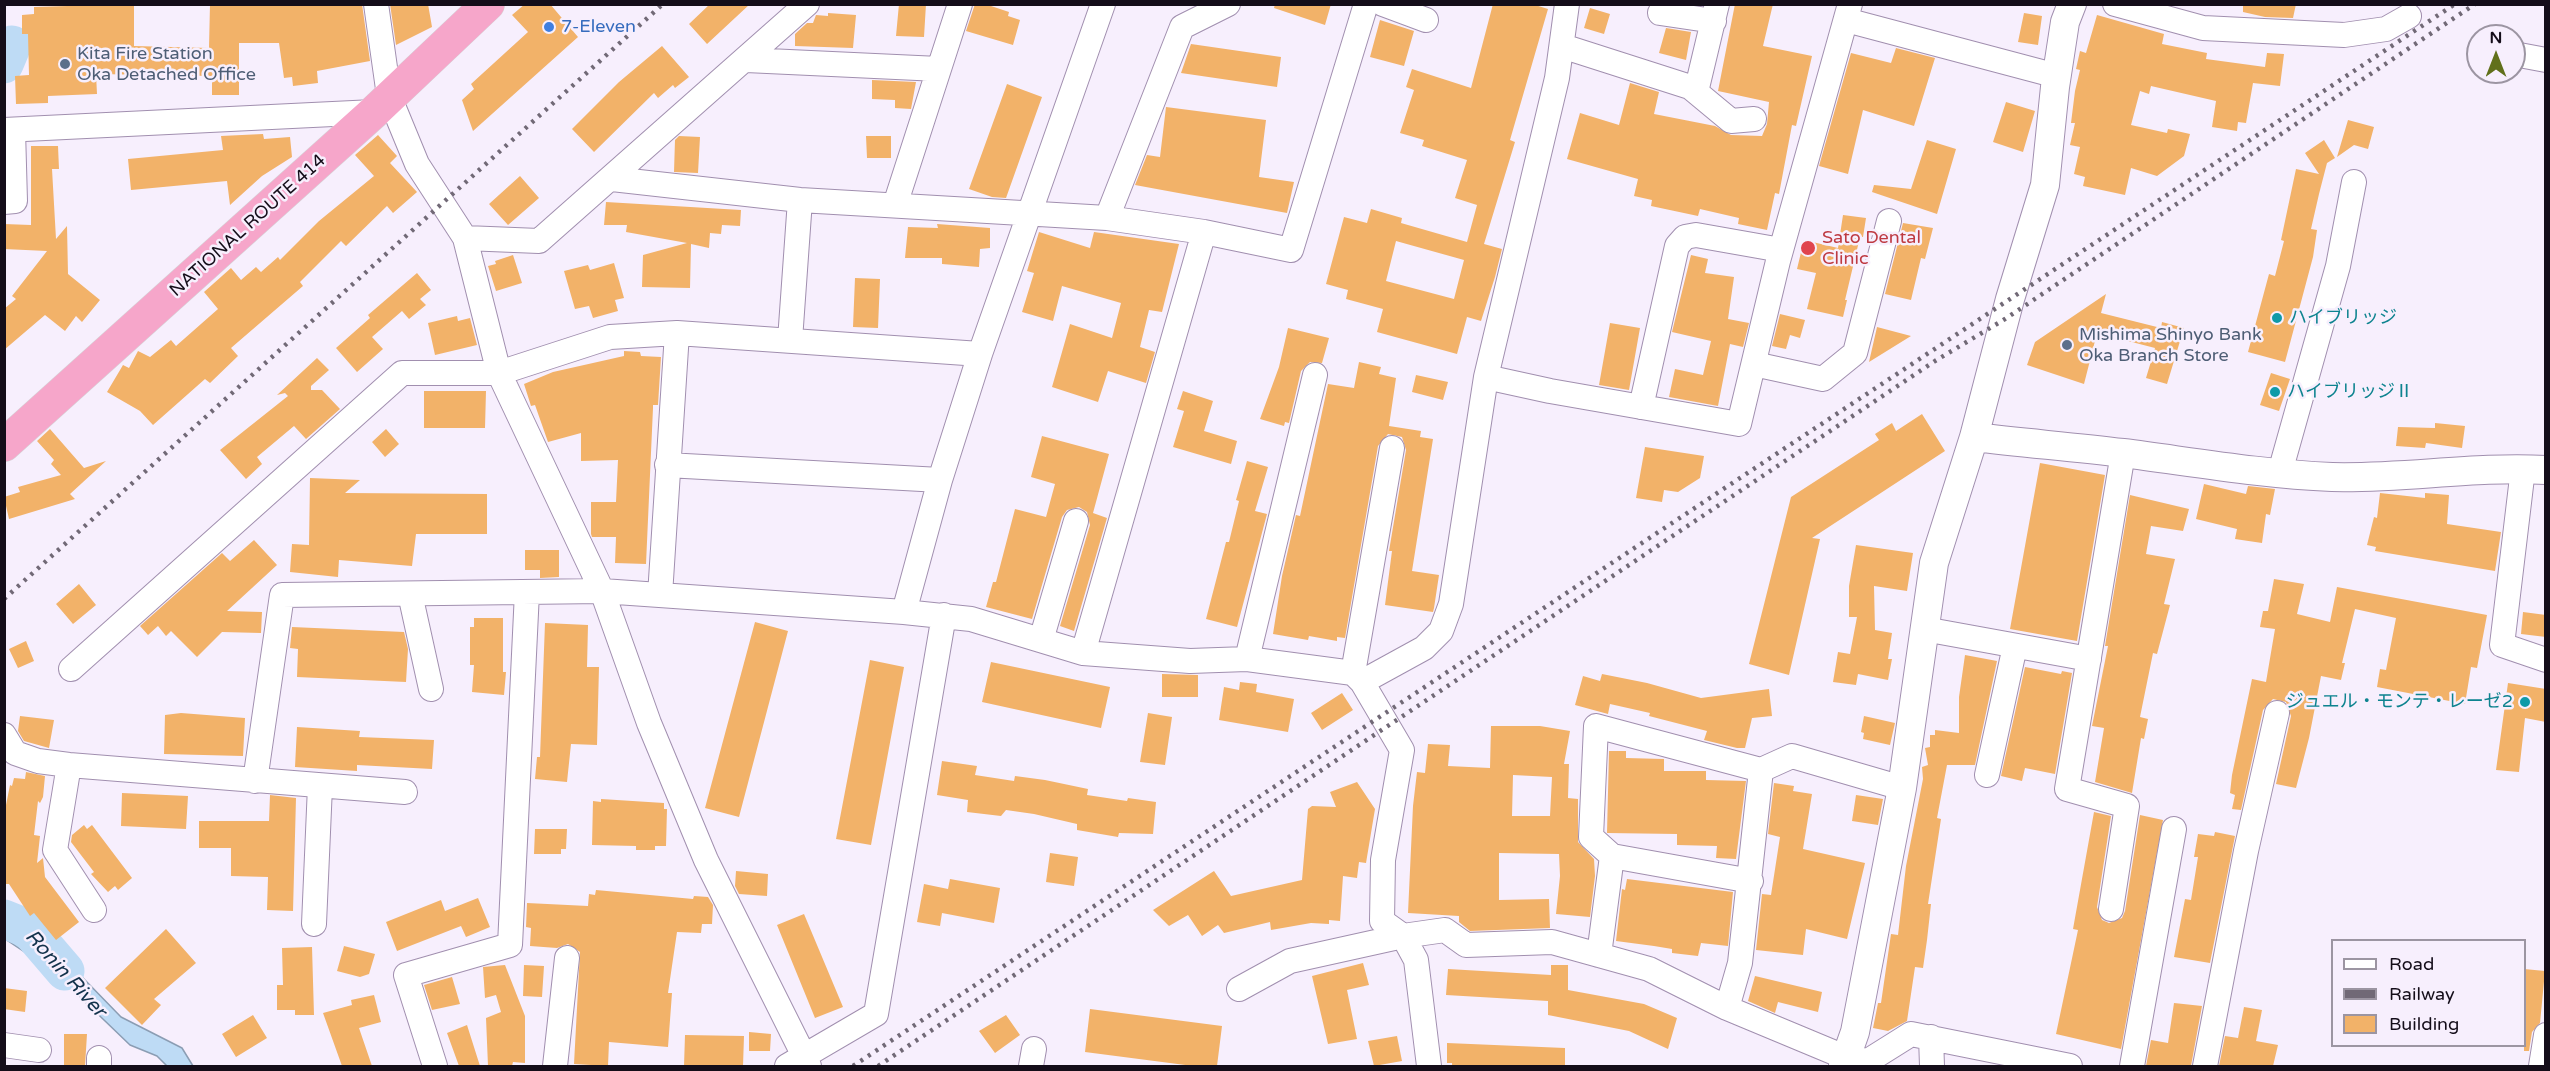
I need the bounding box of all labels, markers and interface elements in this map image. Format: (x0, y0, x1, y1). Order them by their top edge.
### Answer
place label: 7-Eleven (561, 16, 636, 38)
marker: 7-Eleven (542, 20, 556, 34)
north arrow (2466, 24, 2526, 84)
text: N (2490, 28, 2502, 48)
place label: Kita Fire Station Oka Detached Office (77, 43, 256, 86)
marker: Kita Fire Station Oka Detached Office (58, 57, 72, 71)
street label: NATIONAL ROUTE 414 (166, 150, 330, 302)
place label: Sato Dental Clinic (1822, 227, 1921, 270)
marker: Sato Dental Clinic (1799, 239, 1817, 257)
place label: ハイブリッジ (2289, 307, 2397, 329)
marker: ハイブリッジ (2270, 311, 2284, 325)
place label: Mishima Shinyo Bank Oka Branch Store (2079, 324, 2262, 366)
marker: Mishima Shinyo Bank Oka Branch Store (2060, 338, 2074, 352)
place label: ハイブリッジⅡ (2287, 381, 2413, 403)
marker: ハイブリッジⅡ (2268, 385, 2282, 399)
place label: ジュエル・モンテ・レーゼ2 (2286, 691, 2513, 713)
marker: ジュエル・モンテ・レーゼ2 (2518, 695, 2532, 709)
water label: Ronin River (19, 925, 111, 1023)
legend (2331, 939, 2526, 1047)
text: Road (2389, 953, 2434, 975)
text: Railway (2389, 983, 2455, 1005)
text: Building (2389, 1013, 2459, 1035)

